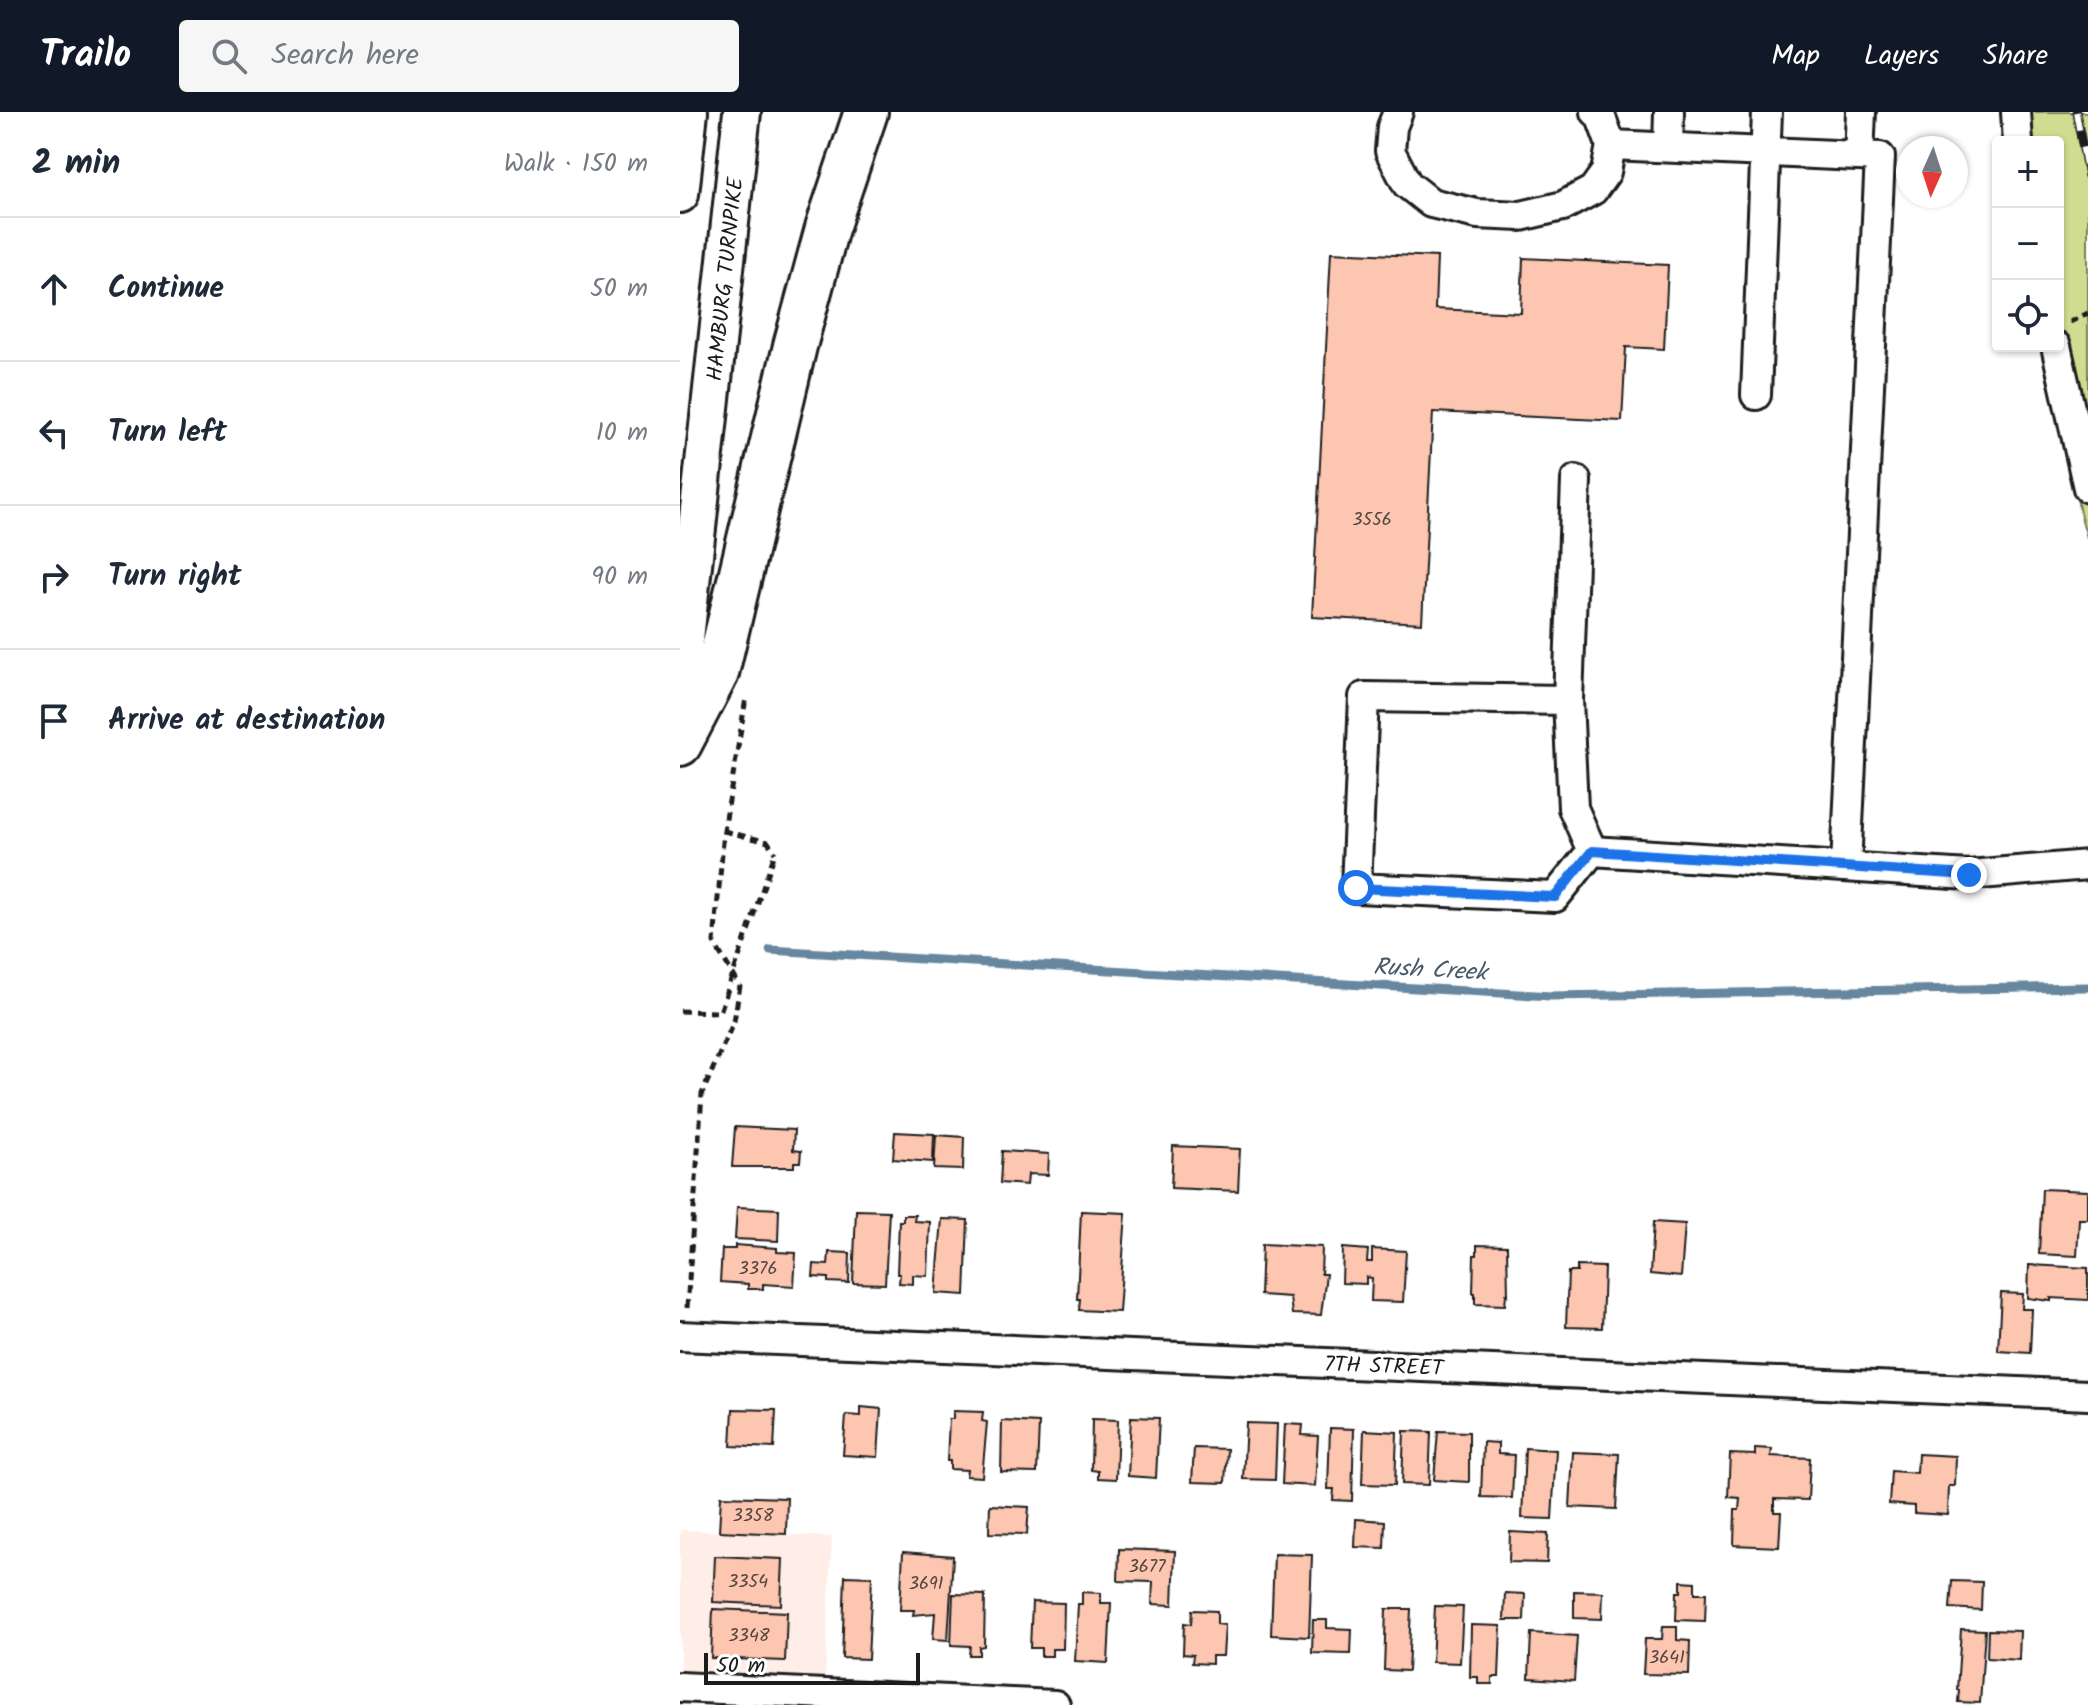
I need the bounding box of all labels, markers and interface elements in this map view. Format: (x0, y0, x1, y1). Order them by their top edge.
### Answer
search box (179, 20, 739, 92)
text: Trailo (40, 26, 131, 86)
text: Search here (271, 32, 419, 80)
icon: search (207, 34, 251, 78)
text: Map (1771, 34, 1820, 79)
text: Layers (1864, 34, 1939, 79)
text: Share (1983, 34, 2048, 79)
north arrow (1896, 136, 1968, 208)
map controls (1992, 136, 2064, 352)
button: + (1992, 136, 2064, 208)
text: 2 min (32, 137, 120, 191)
text: Walk · 150 m (504, 143, 648, 185)
street label: HAMBURG TURNPIKE (698, 174, 755, 383)
button: − (1992, 208, 2064, 280)
text: Continue (108, 265, 224, 313)
icon: ahead (32, 267, 76, 311)
text: 50 m (590, 268, 648, 310)
button: locate (1992, 280, 2064, 352)
text: Turn left (108, 409, 227, 457)
icon: left (32, 411, 76, 455)
text: 10 m (596, 412, 648, 454)
house number: 3556 (1352, 506, 1392, 535)
text: Turn right (108, 553, 241, 601)
icon: right (32, 555, 76, 599)
text: 90 m (591, 556, 648, 598)
text: Arrive at destination (108, 697, 385, 745)
icon: arrive (32, 699, 76, 743)
route end (1951, 857, 1987, 893)
route start (1338, 870, 1374, 906)
water label: Rush Creek (1372, 948, 1491, 993)
house number: 3376 (739, 1255, 777, 1284)
street label: 7TH STREET (1324, 1348, 1446, 1387)
house number: 3358 (732, 1502, 774, 1531)
house number: 3677 (1129, 1553, 1166, 1582)
house number: 3354 (728, 1568, 768, 1597)
house number: 3691 (909, 1570, 943, 1599)
house number: 3348 (728, 1622, 770, 1651)
house number: 3641 (1649, 1644, 1685, 1673)
scale bar (704, 1649, 920, 1685)
text: 50 m (716, 1649, 765, 1684)

